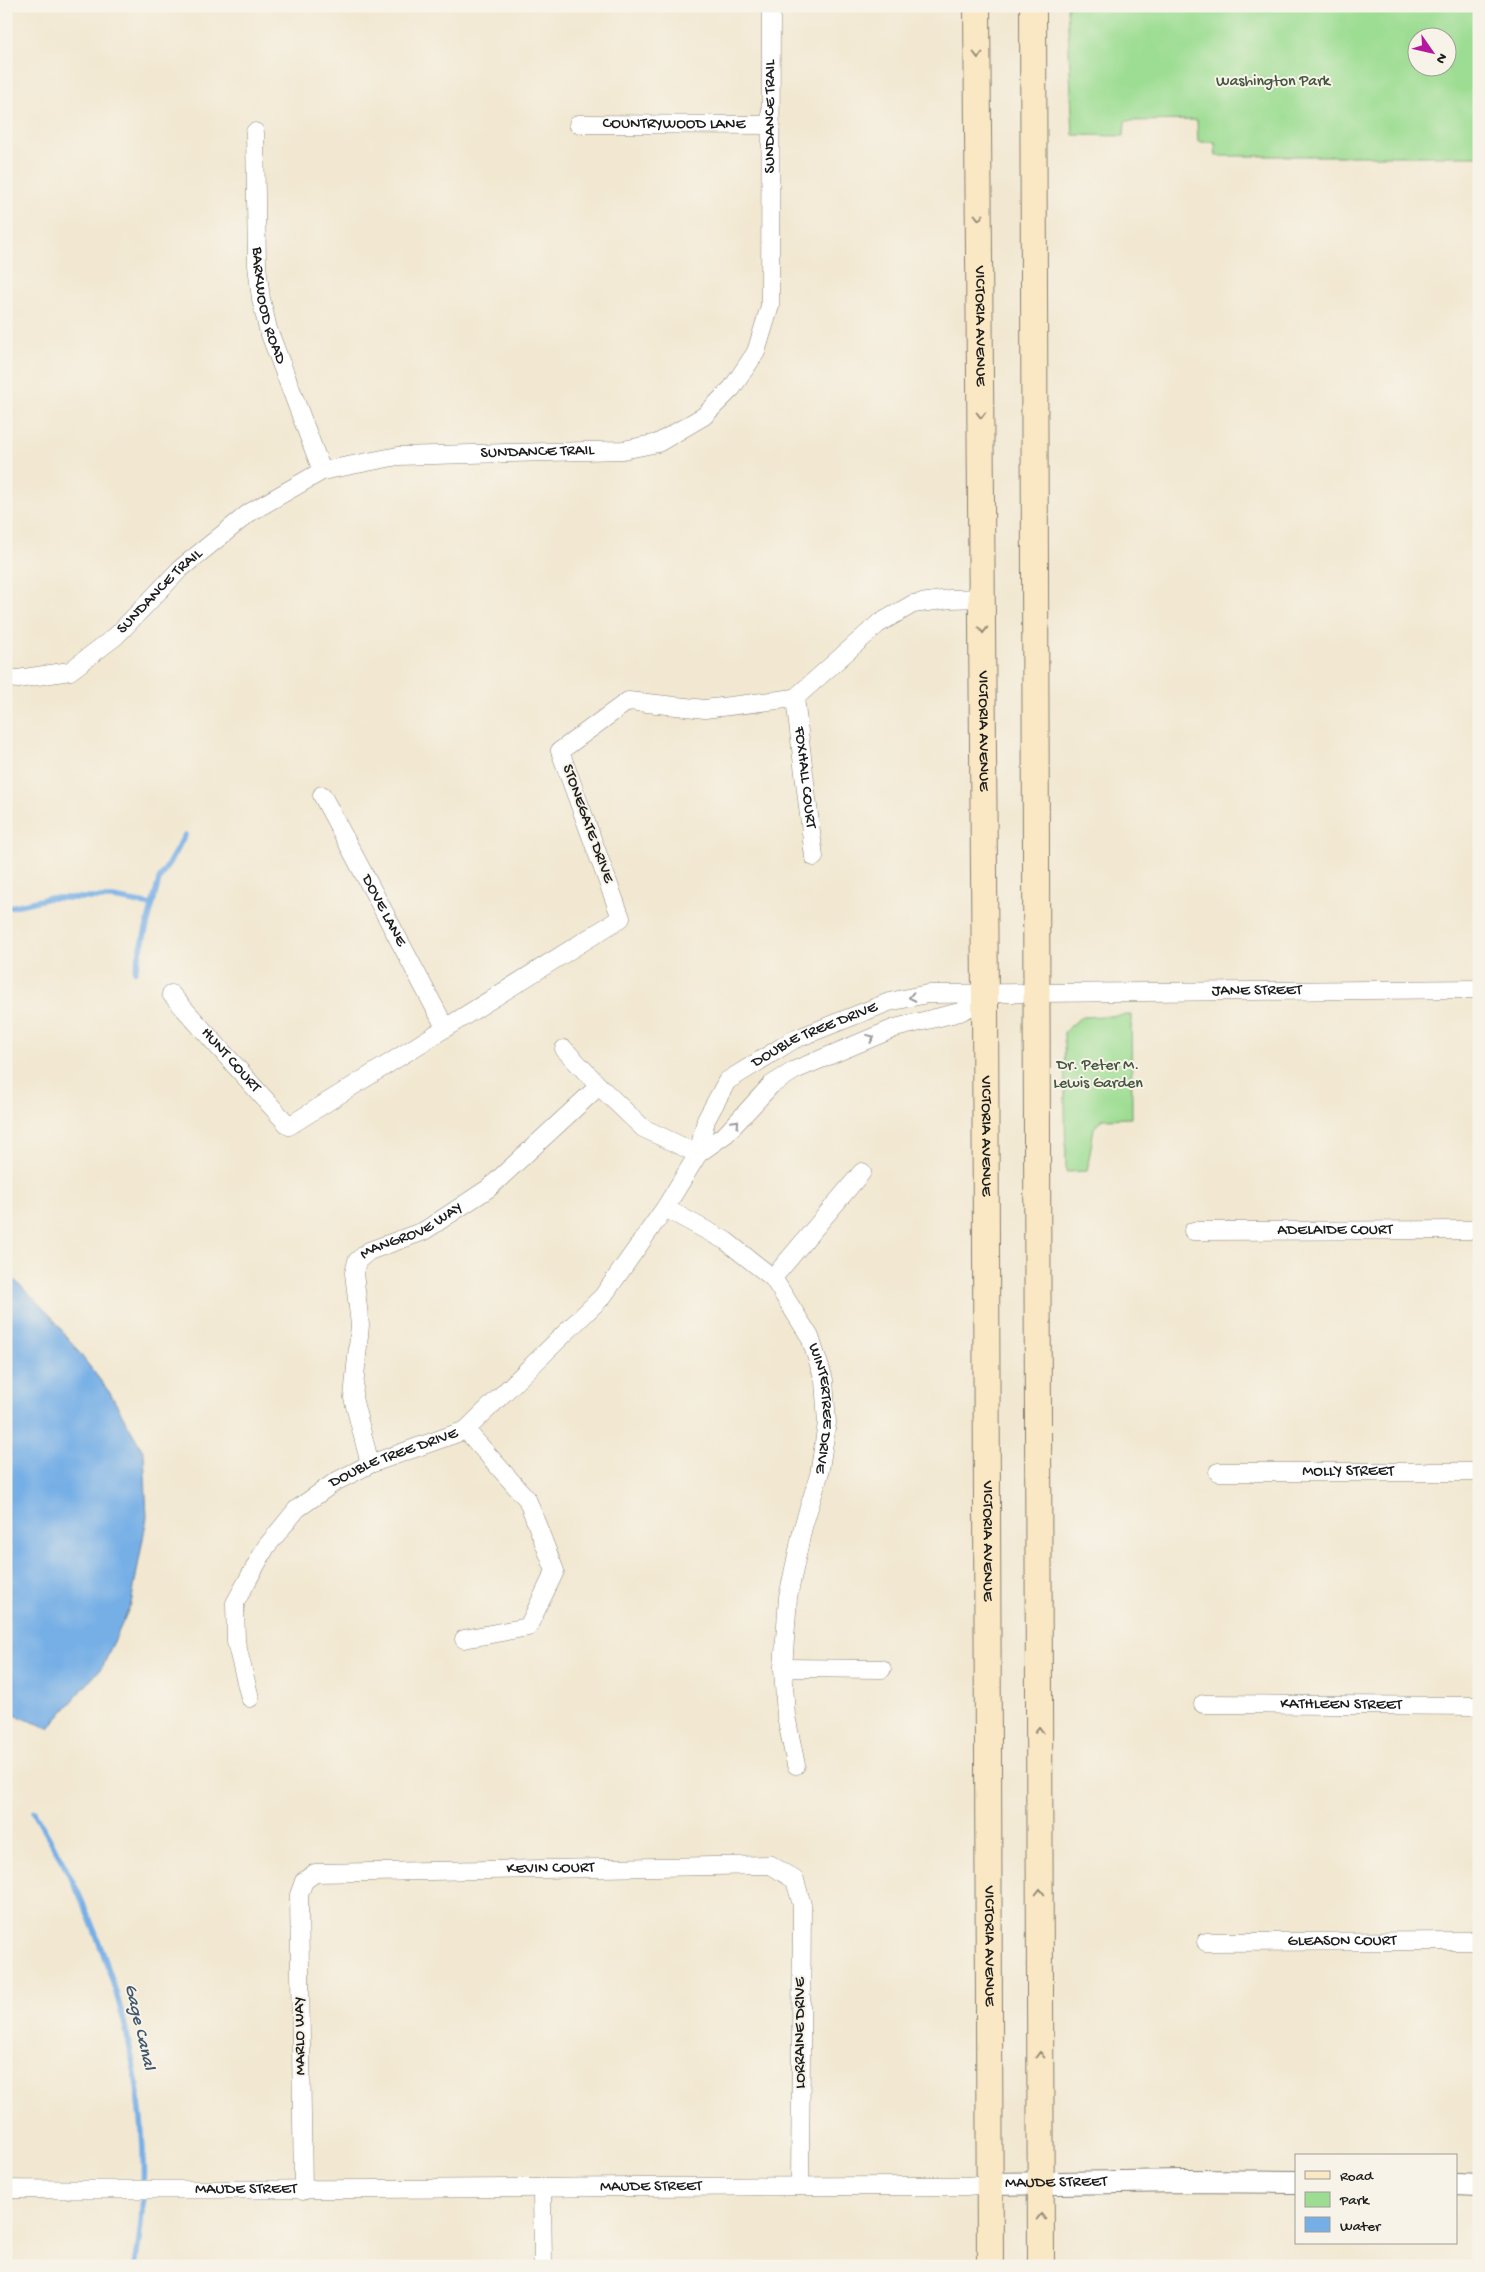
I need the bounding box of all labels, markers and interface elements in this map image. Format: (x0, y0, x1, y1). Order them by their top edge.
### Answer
north arrow (1408, 28, 1458, 78)
text: N (1431, 49, 1450, 66)
one-way arrow (973, 52, 983, 59)
street label: SUNDANCE TRAIL (761, 59, 780, 174)
park label: Washington Park (1216, 73, 1332, 92)
street label: COUNTRYWOOD LANE (603, 115, 746, 134)
one-way arrow (974, 214, 984, 222)
street label: BARKWOOD ROAD (247, 246, 290, 367)
street label: VICTORIA AVENUE (970, 265, 990, 387)
one-way arrow (976, 412, 986, 419)
street label: SUNDANCE TRAIL (480, 441, 595, 463)
street label: SUNDANCE TRAIL (113, 544, 208, 638)
one-way arrow (978, 626, 988, 634)
street label: VICTORIA AVENUE (973, 670, 993, 792)
street label: FOXHALL COURT (789, 724, 820, 830)
street label: STONEGATE DRIVE (557, 762, 618, 887)
street label: DOVE LANE (356, 871, 411, 951)
street label: JANE STREET (1212, 981, 1303, 1001)
one-way arrow (908, 992, 917, 1002)
street label: DOUBLE TREE DRIVE (748, 998, 881, 1073)
street label: HUNT COURT (196, 1024, 265, 1097)
one-way arrow (866, 1034, 875, 1044)
park label: Dr. Peter M. Lewis Garden (1053, 1057, 1143, 1094)
street label: VICTORIA AVENUE (976, 1075, 995, 1197)
one-way arrow (730, 1120, 739, 1129)
street label: MANGROVE WAY (356, 1198, 467, 1264)
street label: ADELAIDE COURT (1277, 1221, 1394, 1240)
street label: WINTERTREE DRIVE (803, 1341, 837, 1476)
street label: DOUBLE TREE DRIVE (325, 1424, 462, 1493)
street label: MOLLY STREET (1302, 1463, 1395, 1482)
street label: VICTORIA AVENUE (977, 1480, 997, 1602)
street label: KATHLEEN STREET (1280, 1695, 1403, 1715)
one-way arrow (1034, 1725, 1044, 1733)
street label: KEVIN COURT (506, 1859, 595, 1879)
street label: VICTORIA AVENUE (979, 1885, 998, 2007)
one-way arrow (1035, 1888, 1045, 1896)
street label: GLEASON COURT (1288, 1932, 1397, 1951)
street label: LORRAINE DRIVE (792, 1976, 811, 2089)
water label: Gage Canal (119, 1982, 159, 2073)
street label: MARLO WAY (291, 1997, 311, 2075)
one-way arrow (1035, 2050, 1045, 2058)
legend (1295, 2154, 1458, 2244)
text: Road (1340, 2168, 1374, 2186)
street label: MAUDE STREET (1005, 2173, 1108, 2193)
street label: MAUDE STREET (600, 2177, 703, 2197)
street label: MAUDE STREET (195, 2180, 298, 2199)
text: Park (1339, 2192, 1370, 2210)
one-way arrow (1036, 2213, 1046, 2220)
text: Water (1340, 2218, 1382, 2236)

